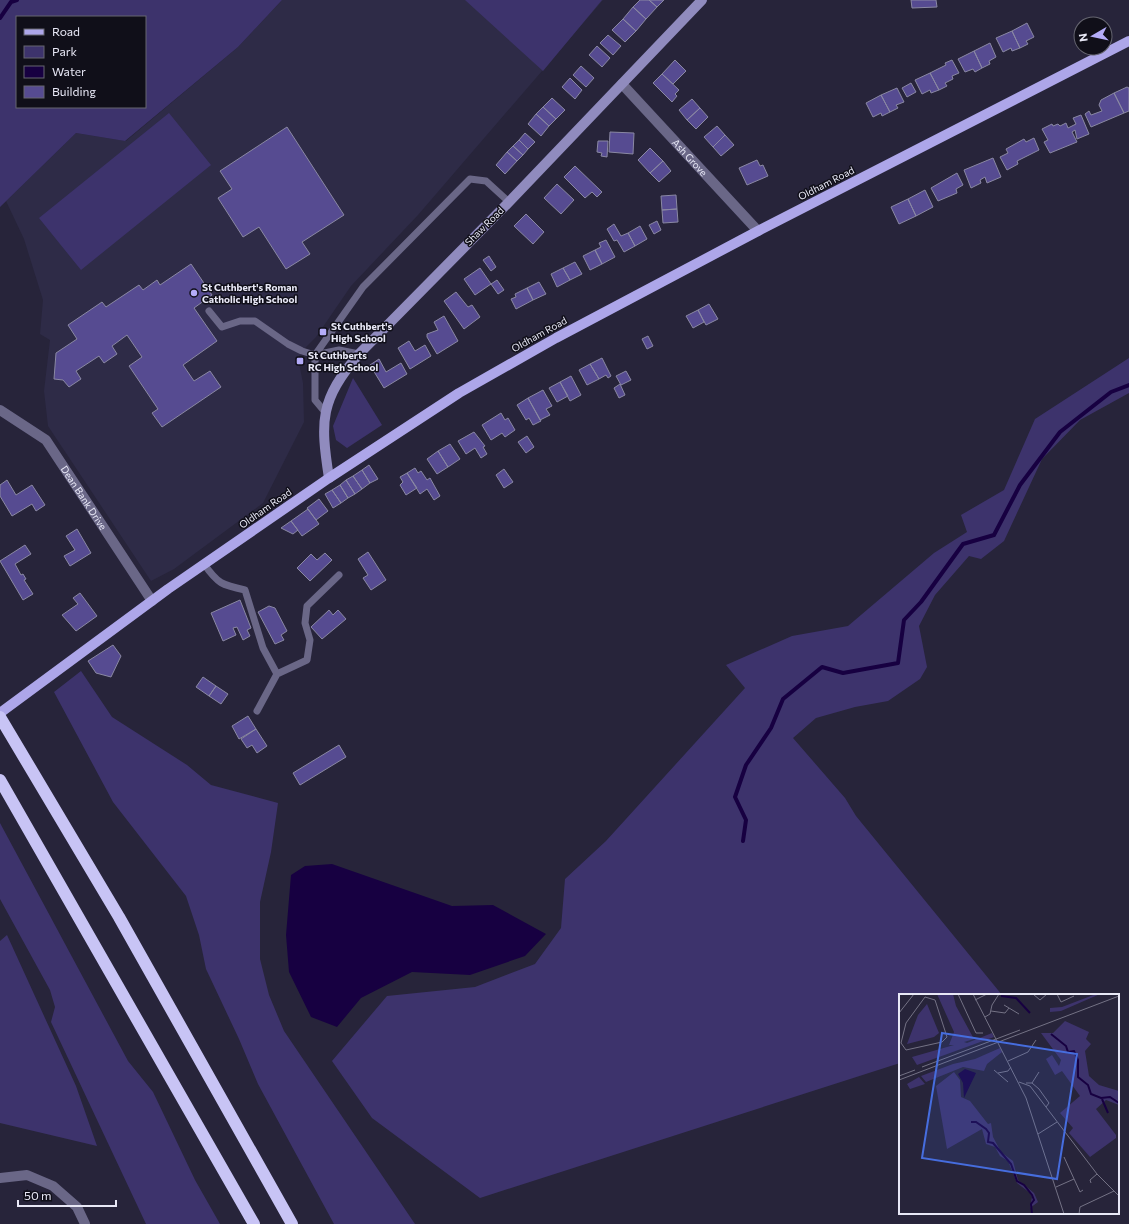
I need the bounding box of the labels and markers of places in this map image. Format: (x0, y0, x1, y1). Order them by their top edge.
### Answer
place label: St Cuthbert's Roman Catholic High School (202, 281, 297, 305)
marker: St Cuthbert's Roman Catholic High School (189, 288, 199, 298)
place label: St Cuthbert's High School (331, 320, 392, 344)
marker: St Cuthbert's High School (318, 327, 328, 337)
place label: St Cuthberts RC High School (308, 349, 378, 373)
marker: St Cuthberts RC High School (295, 356, 305, 366)

